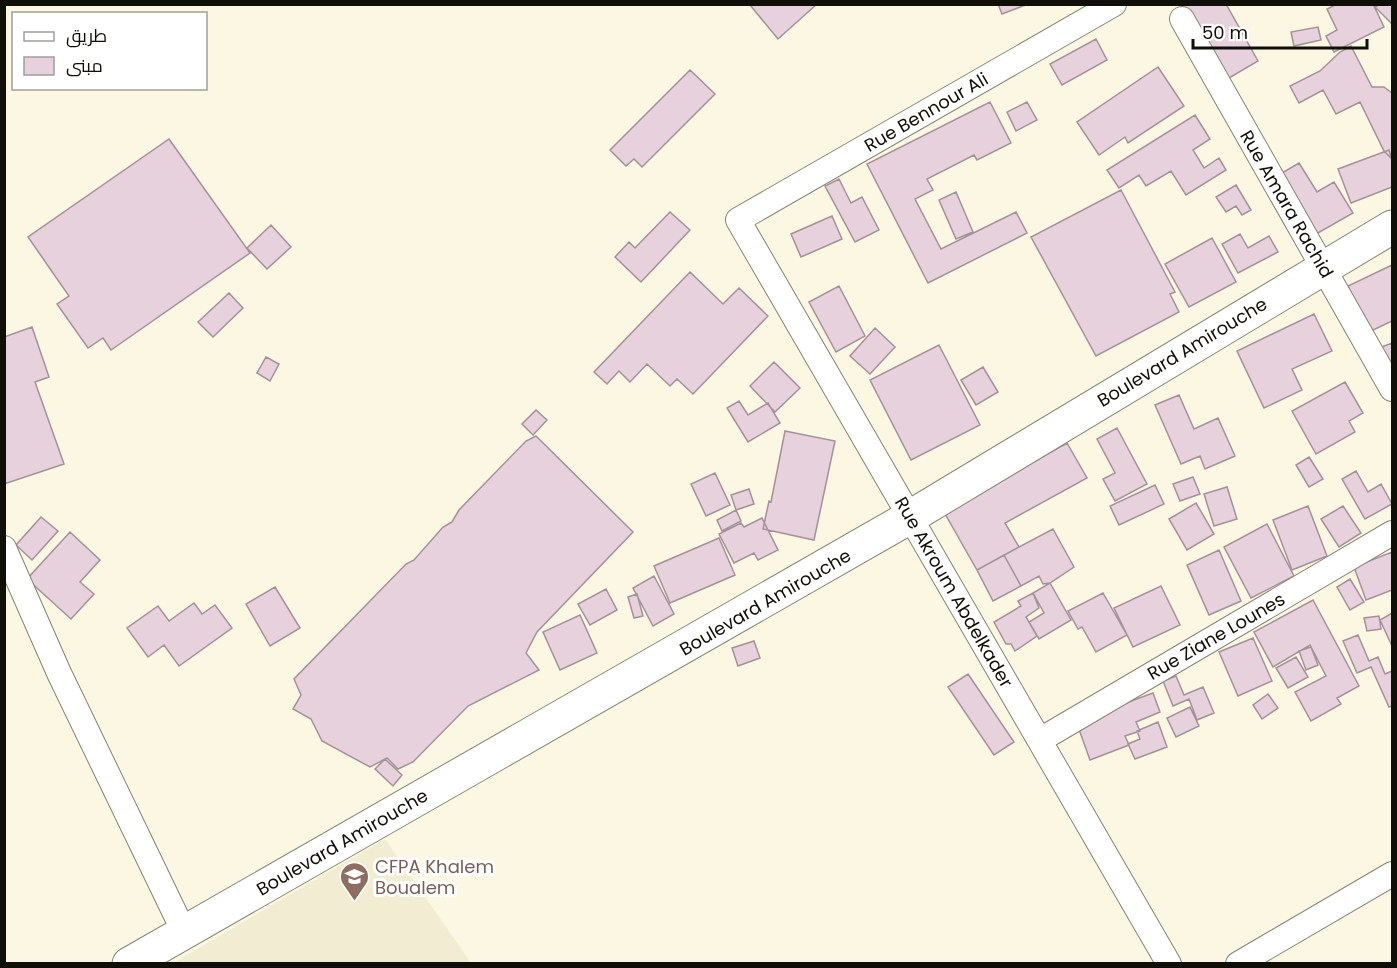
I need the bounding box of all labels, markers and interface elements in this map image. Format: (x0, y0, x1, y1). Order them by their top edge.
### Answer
legend (12, 12, 207, 90)
scale bar (1193, 12, 1367, 50)
text: 50 m (1202, 20, 1248, 45)
text: طريق (66, 23, 107, 48)
text: مبنى (66, 53, 103, 78)
street label: Rue Bennour Ali (859, 66, 993, 158)
street label: Rue Amara Rachid (1234, 125, 1340, 283)
street label: Boulevard Amirouche (1092, 291, 1272, 413)
street label: Rue Akroum Abdelkader (889, 492, 1019, 692)
street label: Boulevard Amirouche (675, 543, 855, 661)
street label: Rue Ziane Lounes (1143, 586, 1289, 686)
street label: Boulevard Amirouche (252, 783, 432, 901)
place label: CFPA Khalem Boualem (375, 854, 494, 900)
school or university icon: CFPA Khalem Boualem (338, 860, 370, 902)

